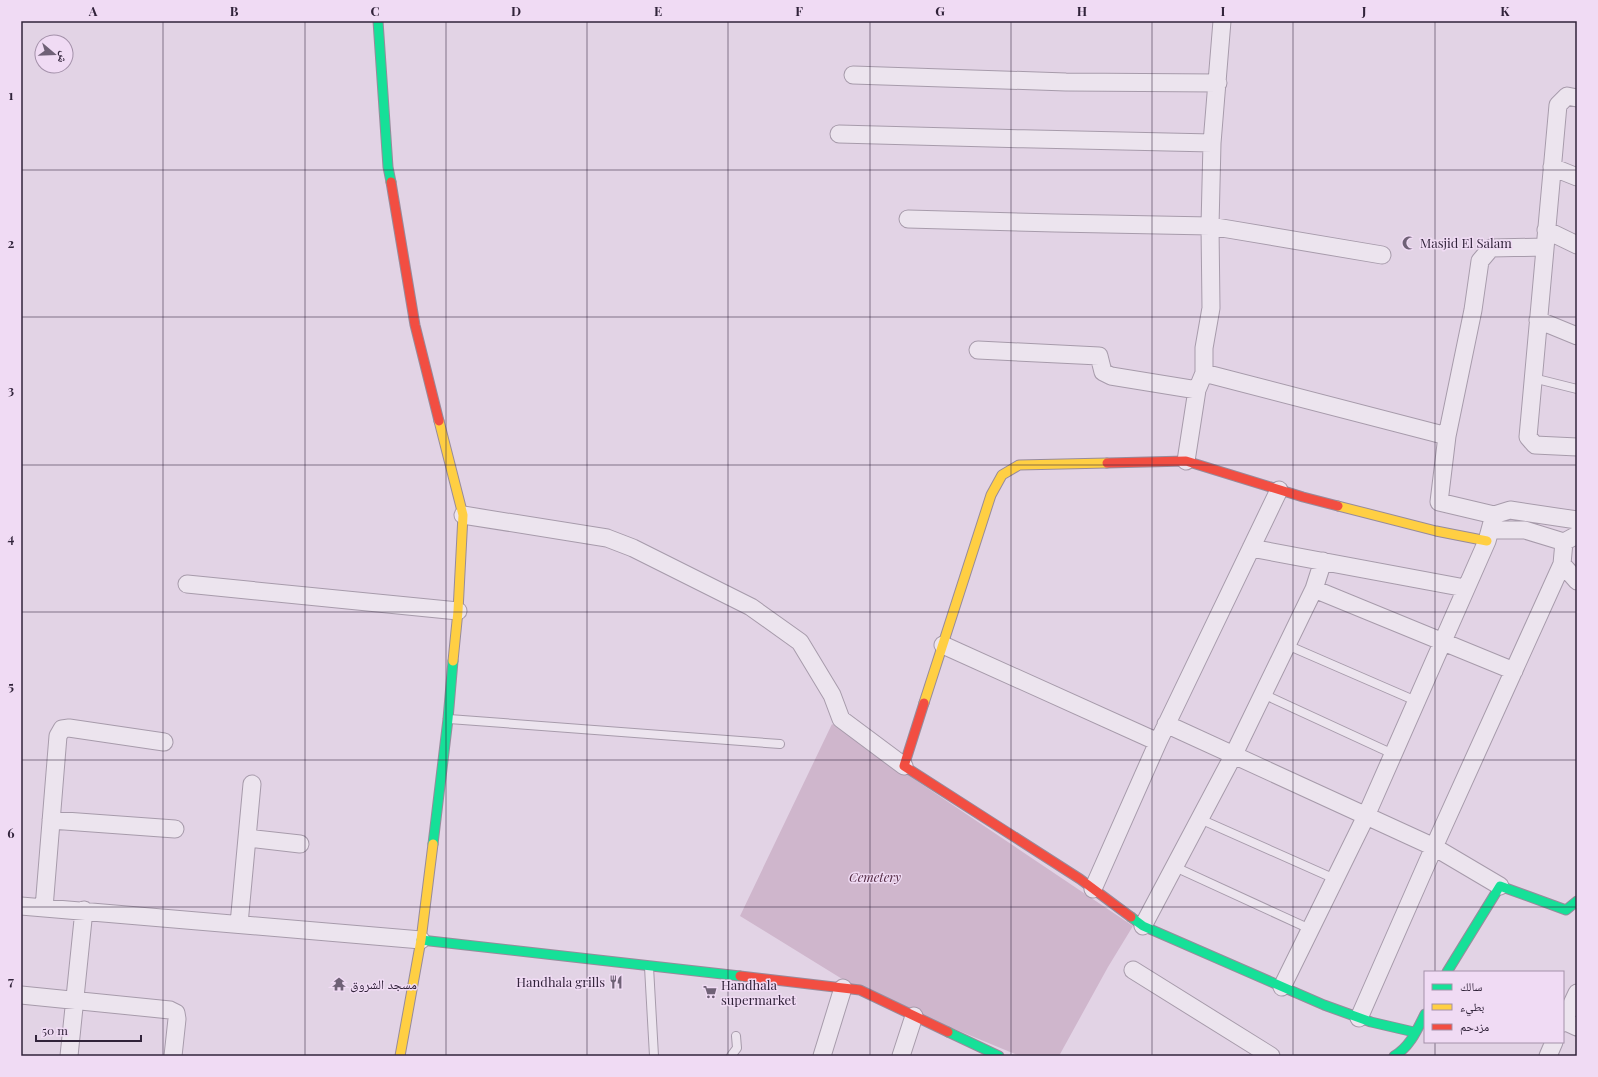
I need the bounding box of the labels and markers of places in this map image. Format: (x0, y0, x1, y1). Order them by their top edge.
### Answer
place label: Masjid El Salam (1420, 234, 1512, 251)
mosque icon: Masjid El Salam (1401, 235, 1417, 251)
place label: Handhala grills (516, 973, 605, 990)
restaurant icon: Handhala grills (608, 974, 624, 990)
place label: مسجد الشروق (350, 975, 417, 993)
temple icon: مسجد الشروق (331, 976, 347, 992)
place label: Handhala supermarket (721, 976, 796, 1008)
supermarket icon: Handhala supermarket (702, 984, 718, 1000)

